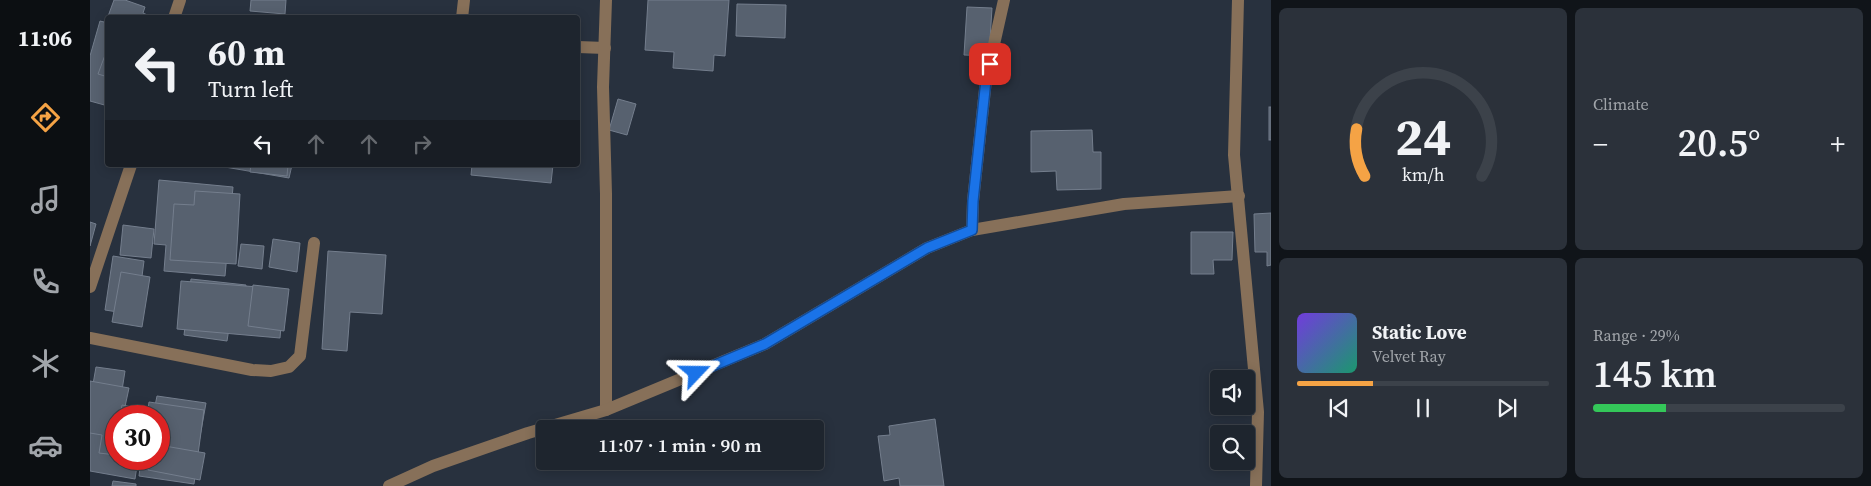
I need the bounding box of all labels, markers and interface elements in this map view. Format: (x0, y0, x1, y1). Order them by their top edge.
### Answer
text: 11:06 (18, 23, 72, 53)
text: 60 m (208, 29, 285, 77)
icon: left (125, 35, 190, 100)
pin (969, 43, 1011, 85)
icon: arrive (976, 50, 1004, 78)
text: Turn left (208, 74, 293, 104)
text: Climate (1593, 93, 1649, 115)
icon: directions (28, 100, 63, 135)
text: 24 (1395, 101, 1451, 172)
text: 20.5° (1677, 117, 1761, 169)
text: − (1593, 125, 1608, 163)
text: + (1830, 125, 1845, 163)
icon: left (249, 130, 277, 158)
icon: ahead (302, 130, 330, 158)
icon: ahead (355, 130, 383, 158)
icon: right (408, 130, 436, 158)
text: km/h (1402, 162, 1445, 187)
icon: music (28, 182, 63, 217)
icon: phone (28, 264, 63, 299)
text: Static Love (1372, 319, 1467, 345)
text: Range · 29% (1593, 324, 1680, 346)
text: Velvet Ray (1372, 345, 1446, 367)
icon: climate (28, 346, 63, 381)
position arrow (669, 346, 721, 398)
text: 145 km (1593, 348, 1717, 400)
map controls (1210, 370, 1255, 470)
button: sound (1210, 370, 1255, 415)
icon: previous (1325, 394, 1353, 422)
icon: pause (1409, 394, 1437, 422)
icon: next (1493, 394, 1521, 422)
speed limit sign: 30 (105, 405, 170, 470)
button: search (1210, 425, 1255, 470)
icon: car (28, 428, 63, 463)
text: 11:07 · 1 min · 90 m (598, 432, 762, 458)

